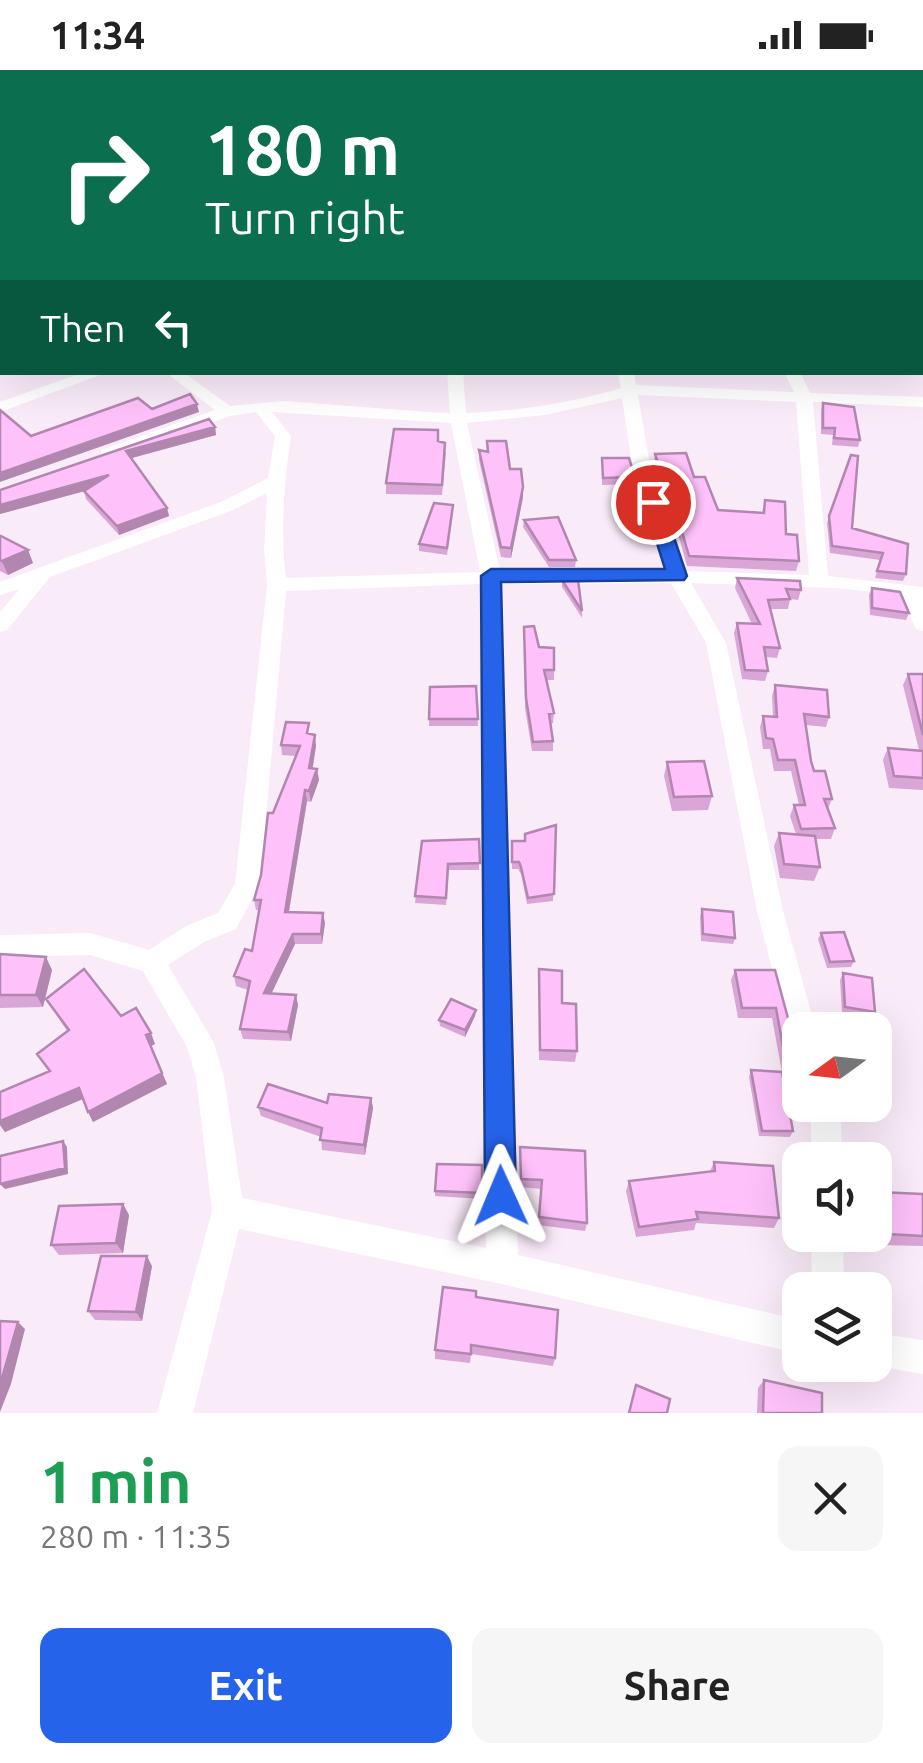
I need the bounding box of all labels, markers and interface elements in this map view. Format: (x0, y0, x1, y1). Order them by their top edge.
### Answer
text: 11:34 (50, 14, 145, 56)
icon: right (40, 110, 170, 240)
text: 180 m (205, 110, 400, 188)
text: Turn right (205, 192, 405, 243)
icon: left (146, 300, 201, 355)
text: Then (40, 307, 126, 349)
pin (611, 460, 696, 545)
icon: arrive (626, 475, 681, 530)
north arrow (782, 1012, 892, 1122)
map controls (782, 1012, 892, 1382)
button: sound (782, 1142, 892, 1252)
position arrow (449, 1144, 553, 1248)
button: layers (782, 1272, 892, 1382)
button: close (778, 1446, 883, 1551)
text: 1 min (40, 1447, 192, 1514)
text: 280 m · 11:35 (40, 1518, 232, 1554)
button: Exit (40, 1628, 452, 1743)
button: Share (472, 1628, 883, 1743)

